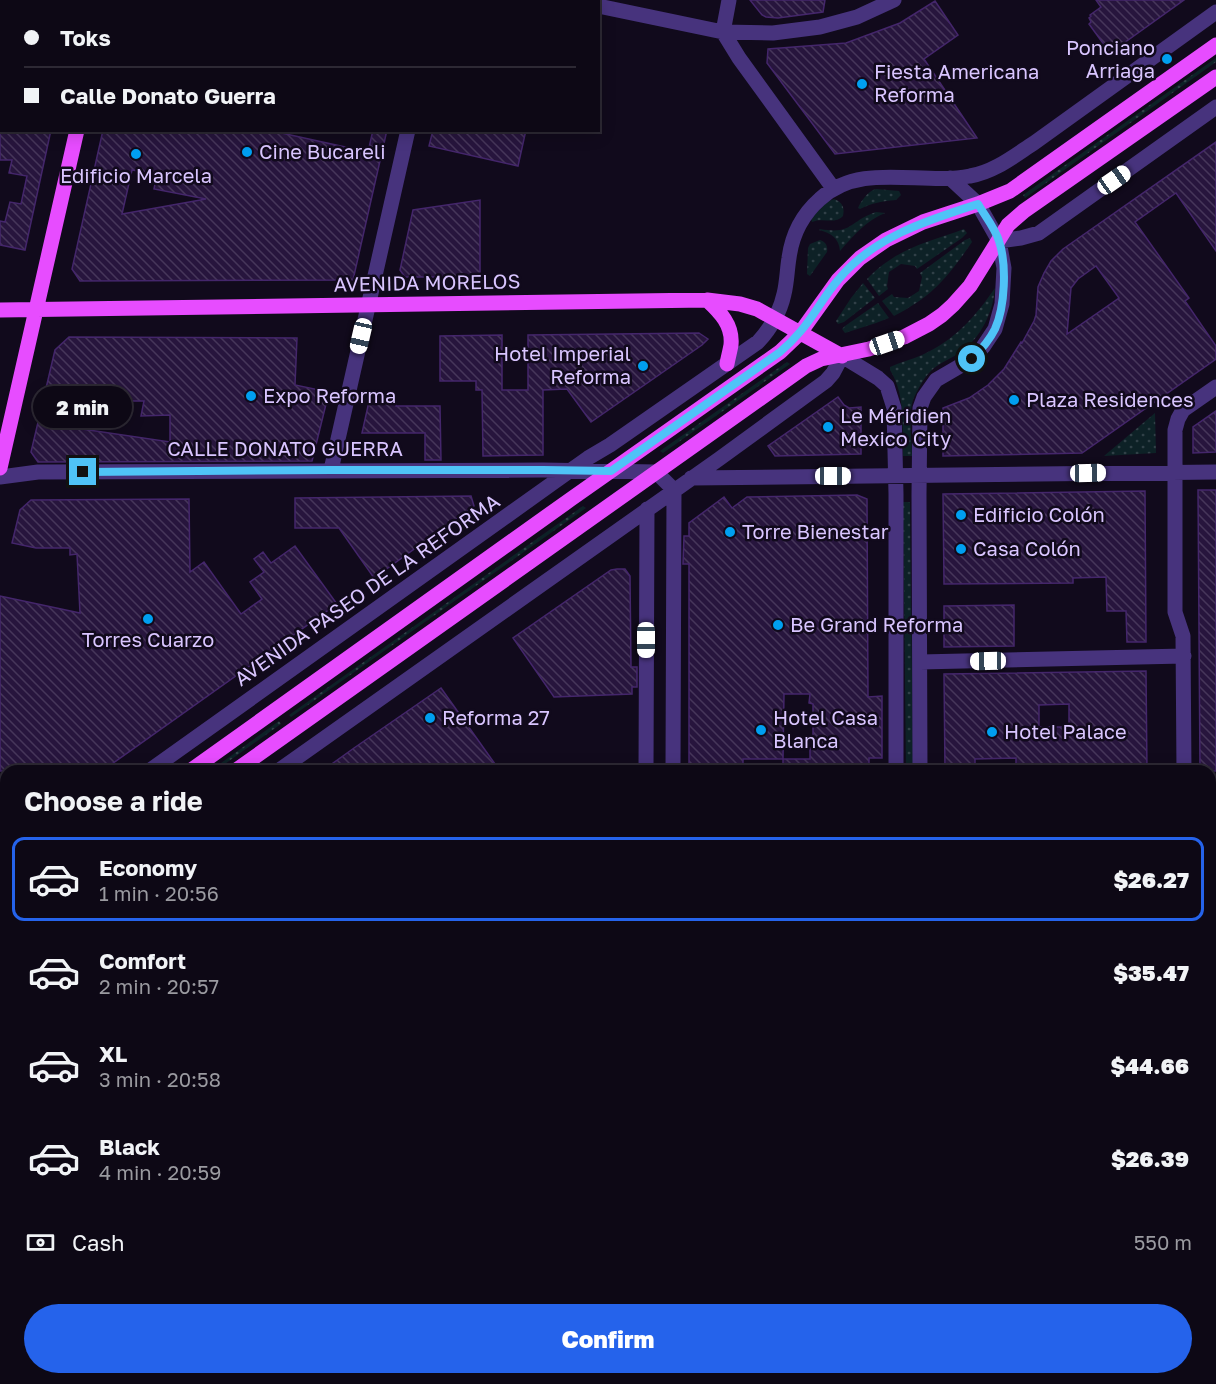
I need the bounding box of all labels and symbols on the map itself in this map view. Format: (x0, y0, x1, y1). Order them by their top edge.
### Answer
place label: Ponciano Arriaga (1066, 35, 1155, 82)
marker: Ponciano Arriaga (1160, 52, 1174, 66)
place label: Fiesta Americana Reforma (874, 59, 1039, 106)
marker: Fiesta Americana Reforma (855, 77, 869, 91)
place label: Cine Bucareli (259, 139, 386, 163)
marker: Cine Bucareli (240, 145, 254, 159)
marker: Edificio Marcela (129, 147, 143, 161)
car (1094, 162, 1134, 198)
place label: Edificio Marcela (60, 163, 212, 187)
street label: AVENIDA MORELOS (333, 268, 521, 296)
car (348, 316, 374, 356)
car (867, 329, 907, 357)
place label: Hotel Imperial Reforma (494, 341, 631, 388)
route start (958, 345, 985, 372)
marker: Hotel Imperial Reforma (636, 359, 650, 373)
place label: Expo Reforma (263, 383, 396, 407)
callout: 2 min (34, 385, 132, 427)
place label: Plaza Residences (1026, 387, 1194, 411)
marker: Expo Reforma (244, 389, 258, 403)
marker: Plaza Residences (1007, 393, 1021, 407)
place label: Le Méridien Mexico City (840, 403, 951, 450)
marker: Le Méridien Mexico City (821, 420, 835, 434)
street label: CALLE DONATO GUERRA (167, 436, 403, 460)
route end (69, 458, 96, 485)
car (1070, 464, 1106, 482)
car (815, 467, 851, 485)
street label: AVENIDA PASEO DE LA REFORMA (229, 488, 504, 690)
place label: Edificio Colón (973, 502, 1105, 526)
marker: Edificio Colón (954, 508, 968, 522)
place label: Torre Bienestar (742, 519, 889, 543)
marker: Torre Bienestar (723, 525, 737, 539)
place label: Casa Colón (973, 536, 1081, 560)
marker: Casa Colón (954, 542, 968, 556)
marker: Torres Cuarzo (141, 612, 155, 626)
place label: Be Grand Reforma (790, 612, 963, 636)
marker: Be Grand Reforma (771, 618, 785, 632)
car (637, 622, 655, 658)
place label: Torres Cuarzo (82, 627, 214, 651)
car (970, 652, 1006, 670)
place label: Reforma 27 (442, 705, 550, 729)
place label: Hotel Casa Blanca (773, 705, 878, 752)
marker: Reforma 27 (423, 711, 437, 725)
place label: Hotel Palace (1004, 719, 1127, 743)
marker: Hotel Casa Blanca (754, 723, 768, 737)
marker: Hotel Palace (985, 725, 999, 739)

